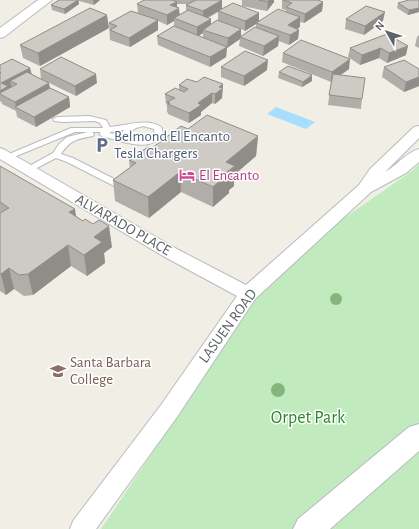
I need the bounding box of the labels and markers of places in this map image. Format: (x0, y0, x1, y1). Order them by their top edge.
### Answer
place label: Belmond El Encanto Tesla Chargers (114, 129, 230, 161)
parking icon: Belmond El Encanto Tesla Chargers (93, 136, 111, 154)
hotel icon: El Encanto (178, 166, 196, 184)
place label: El Encanto (199, 168, 259, 183)
place label: Santa Barbara College (70, 355, 151, 387)
school or university icon: Santa Barbara College (49, 362, 67, 380)

